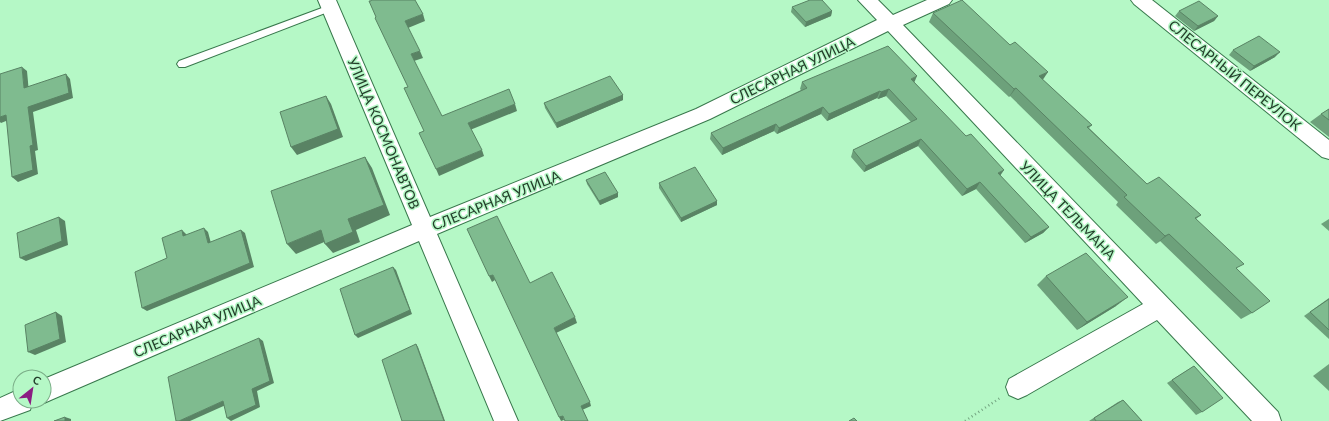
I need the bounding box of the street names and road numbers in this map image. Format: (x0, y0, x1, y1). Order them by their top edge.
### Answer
street label: СЛЕСАРНЫЙ ПЕРЕУЛОК (1165, 16, 1305, 134)
street label: СЛЕСАРНАЯ УЛИЦА (727, 32, 858, 108)
street label: УЛИЦА КОСМОНАВТОВ (344, 54, 424, 212)
street label: УЛИЦА ТЕЛЬМАНА (1017, 157, 1120, 263)
street label: СЛЕСАРНАЯ УЛИЦА (429, 166, 563, 234)
street label: СЛЕСАРНАЯ УЛИЦА (131, 291, 264, 361)

